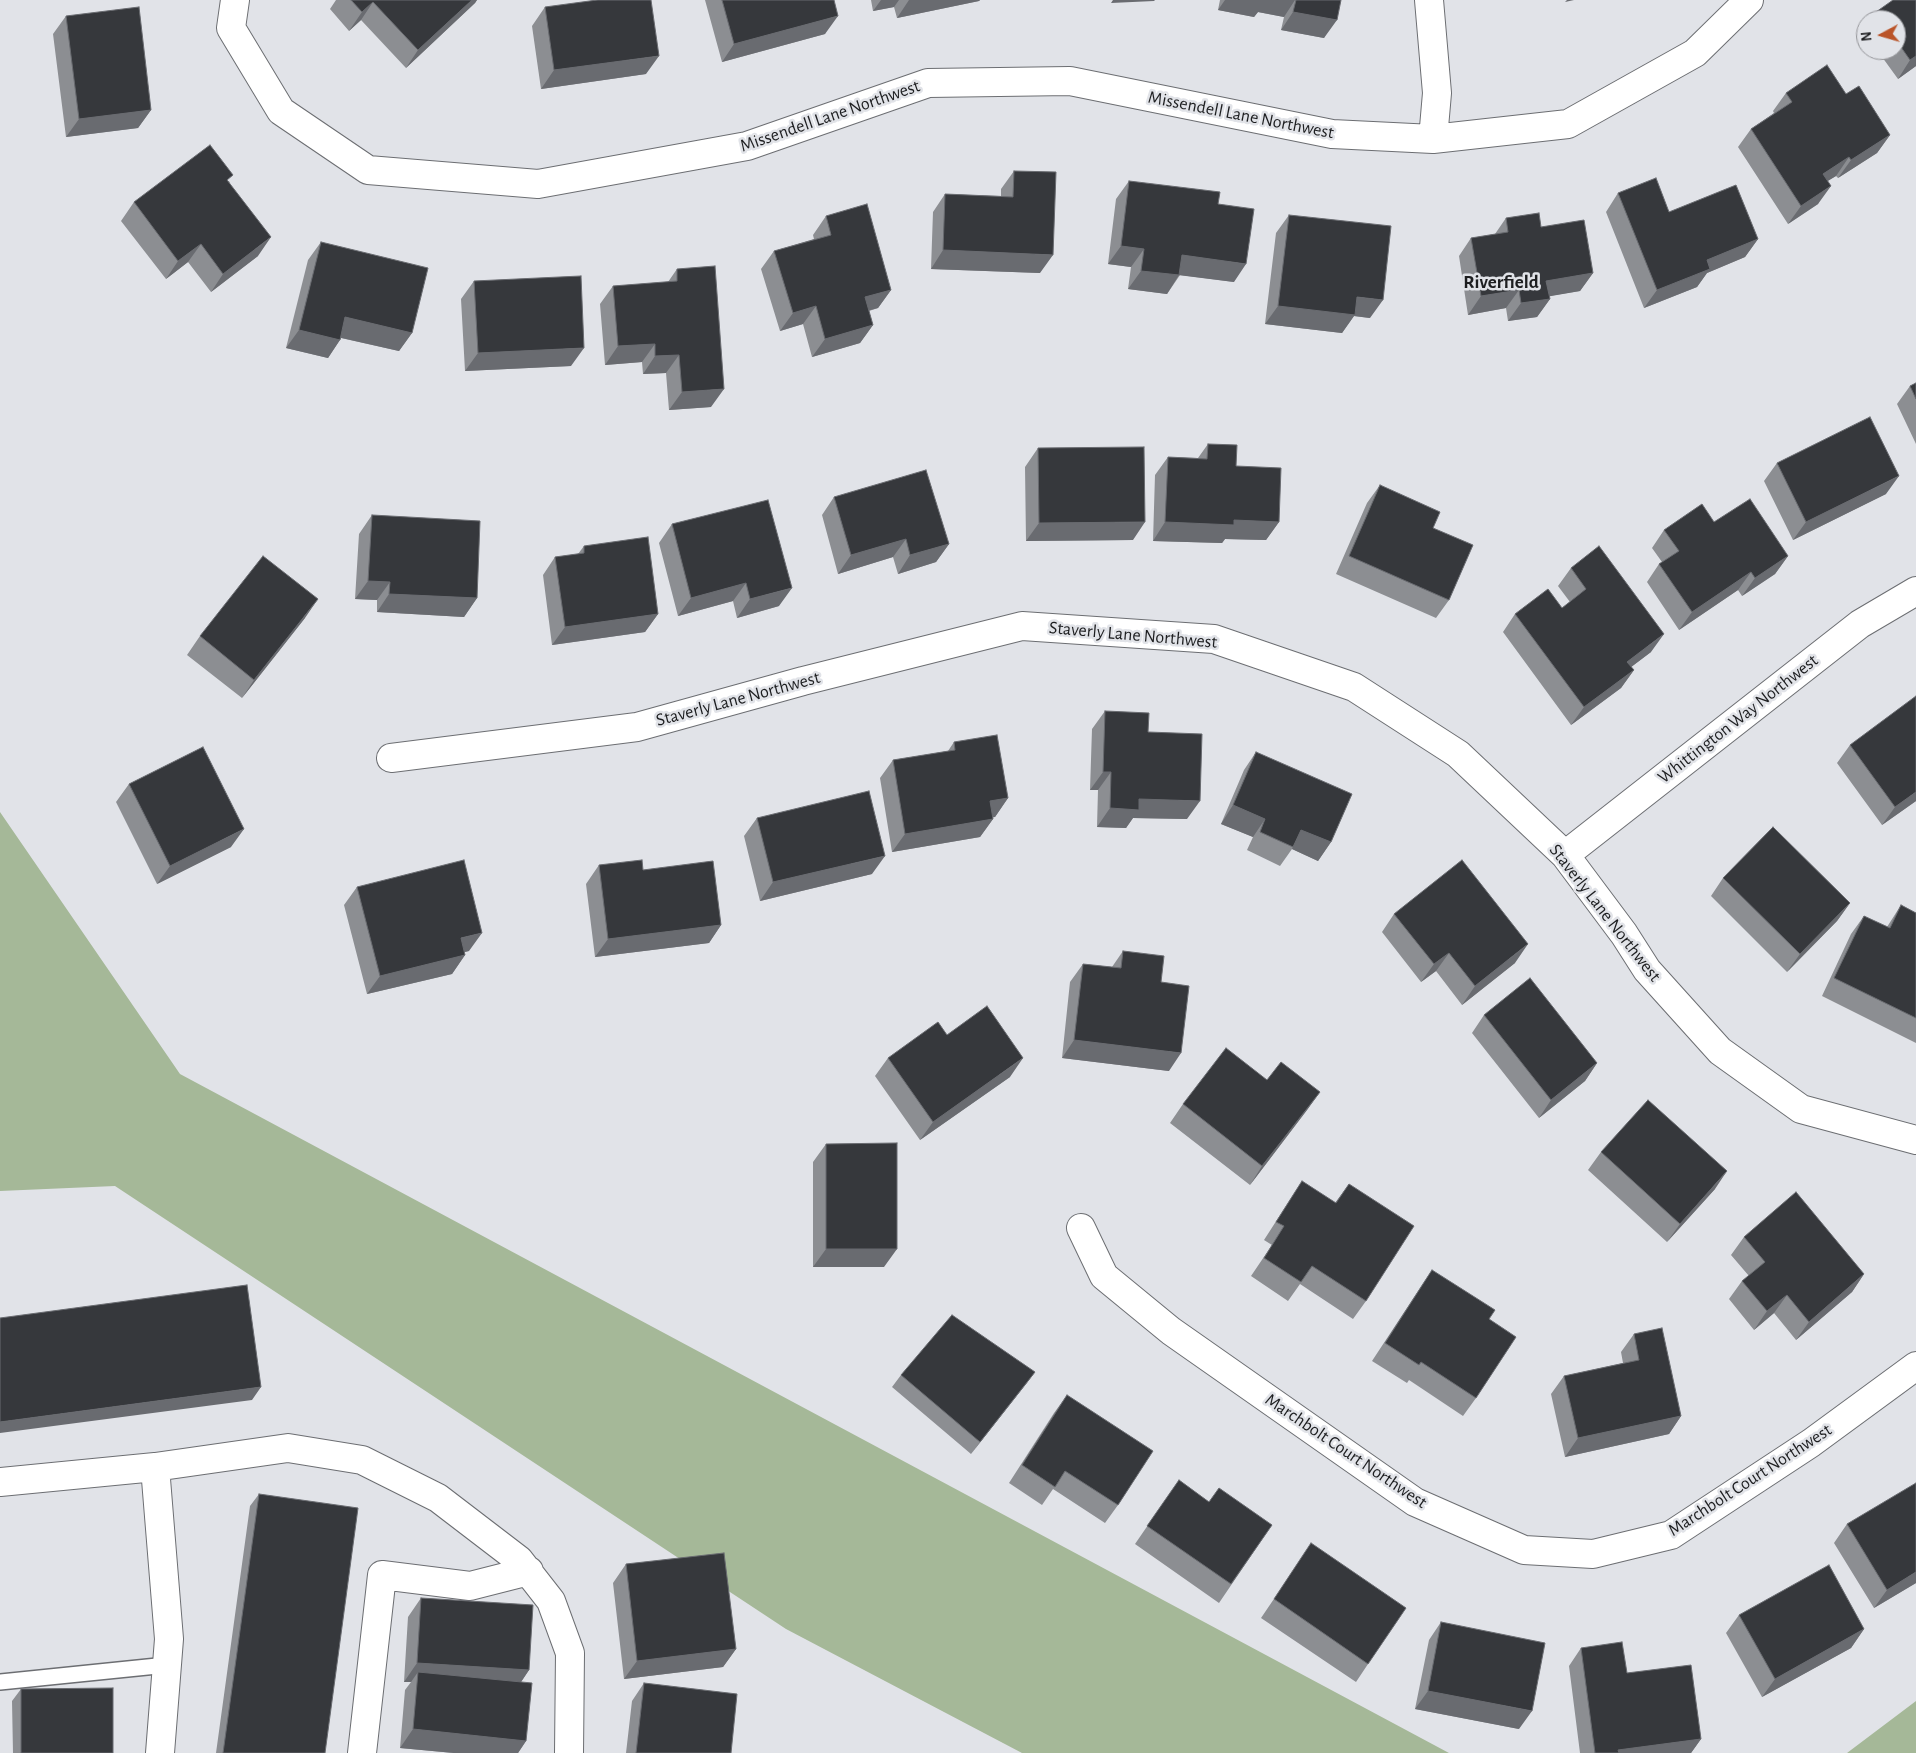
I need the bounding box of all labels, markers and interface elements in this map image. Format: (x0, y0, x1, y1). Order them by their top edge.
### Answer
north arrow (1856, 10, 1906, 60)
text: N (1860, 31, 1875, 42)
street label: Missendell Lane Northwest (737, 75, 923, 157)
street label: Missendell Lane Northwest (1146, 86, 1336, 144)
district label: Riverfield (1463, 271, 1539, 293)
street label: Staverly Lane Northwest (1048, 617, 1218, 653)
street label: Whittington Way Northwest (1654, 650, 1822, 788)
street label: Staverly Lane Northwest (654, 667, 822, 731)
street label: Staverly Lane Northwest (1545, 840, 1665, 986)
street label: Marchbolt Court Northwest (1261, 1389, 1431, 1513)
street label: Marchbolt Court Northwest (1664, 1419, 1836, 1541)

